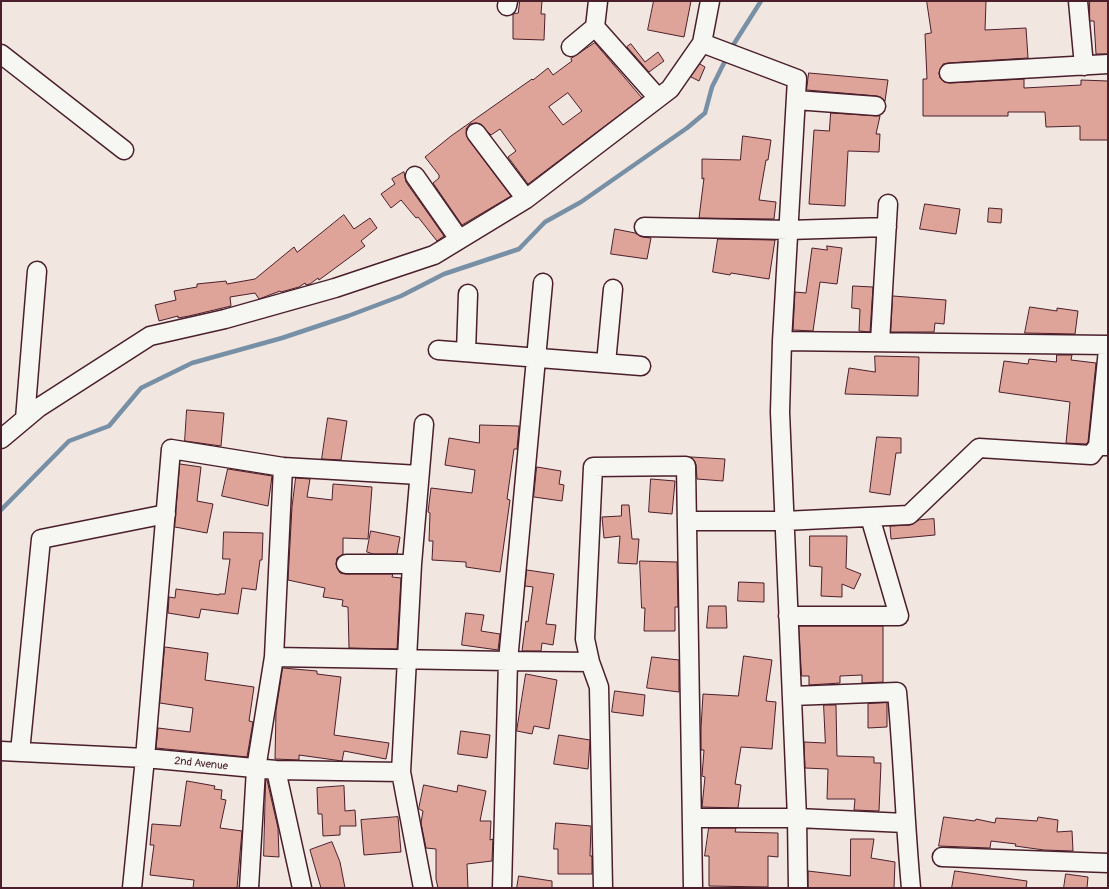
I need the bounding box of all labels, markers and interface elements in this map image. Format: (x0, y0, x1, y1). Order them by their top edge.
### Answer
street label: 2nd Avenue (173, 755, 229, 773)

